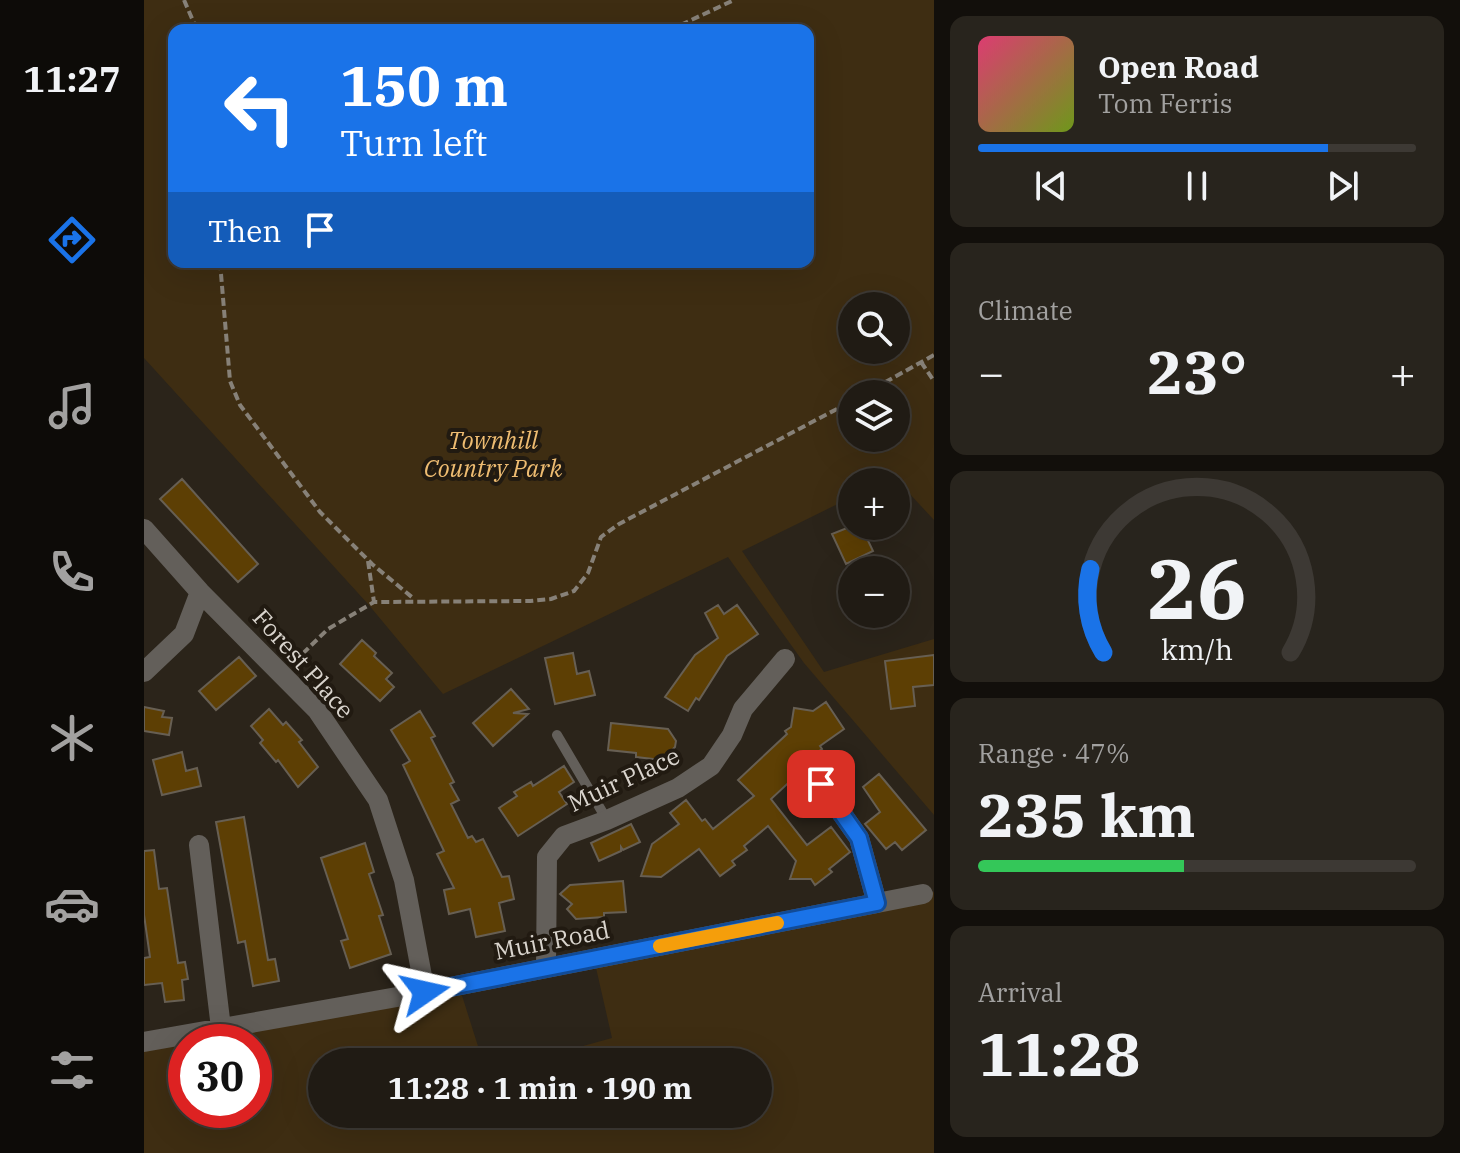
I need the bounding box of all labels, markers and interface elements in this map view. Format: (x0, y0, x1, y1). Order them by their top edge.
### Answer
text: Open Road (1098, 47, 1259, 86)
text: 150 m (340, 49, 508, 121)
text: 11:27 (23, 55, 121, 102)
icon: left (208, 56, 312, 160)
text: Tom Ferris (1098, 86, 1232, 120)
text: Turn left (340, 119, 487, 166)
icon: previous (1029, 164, 1073, 208)
icon: pause (1175, 164, 1219, 208)
icon: next (1321, 164, 1365, 208)
icon: arrive (298, 208, 342, 252)
text: Then (208, 211, 282, 250)
icon: directions (44, 212, 100, 268)
map controls (838, 292, 910, 628)
button: search (838, 292, 910, 364)
text: Climate (978, 293, 1073, 327)
text: 23° (1147, 332, 1247, 411)
text: − (978, 344, 1004, 401)
text: + (1390, 344, 1416, 401)
icon: music (44, 378, 100, 434)
button: layers (838, 380, 910, 452)
park label: Townhill Country Park (424, 424, 563, 484)
button: + (838, 468, 910, 540)
text: 26 (1147, 533, 1247, 641)
icon: phone (44, 544, 100, 600)
button: − (838, 556, 910, 628)
street label: Forest Place (246, 602, 361, 725)
text: km/h (1161, 631, 1233, 668)
icon: climate (44, 710, 100, 766)
text: Range · 47% (978, 736, 1130, 770)
street label: Muir Place (563, 739, 685, 819)
pin (787, 750, 855, 818)
icon: arrive (799, 762, 843, 806)
text: 235 km (978, 775, 1196, 854)
icon: car (44, 876, 100, 932)
street label: Muir Road (491, 913, 612, 967)
position arrow (383, 950, 467, 1034)
text: Arrival (978, 975, 1063, 1009)
text: 11:28 (978, 1014, 1140, 1093)
speed limit sign: 30 (168, 1024, 272, 1128)
icon: filters (44, 1042, 100, 1098)
text: 11:28 · 1 min · 190 m (388, 1068, 692, 1107)

